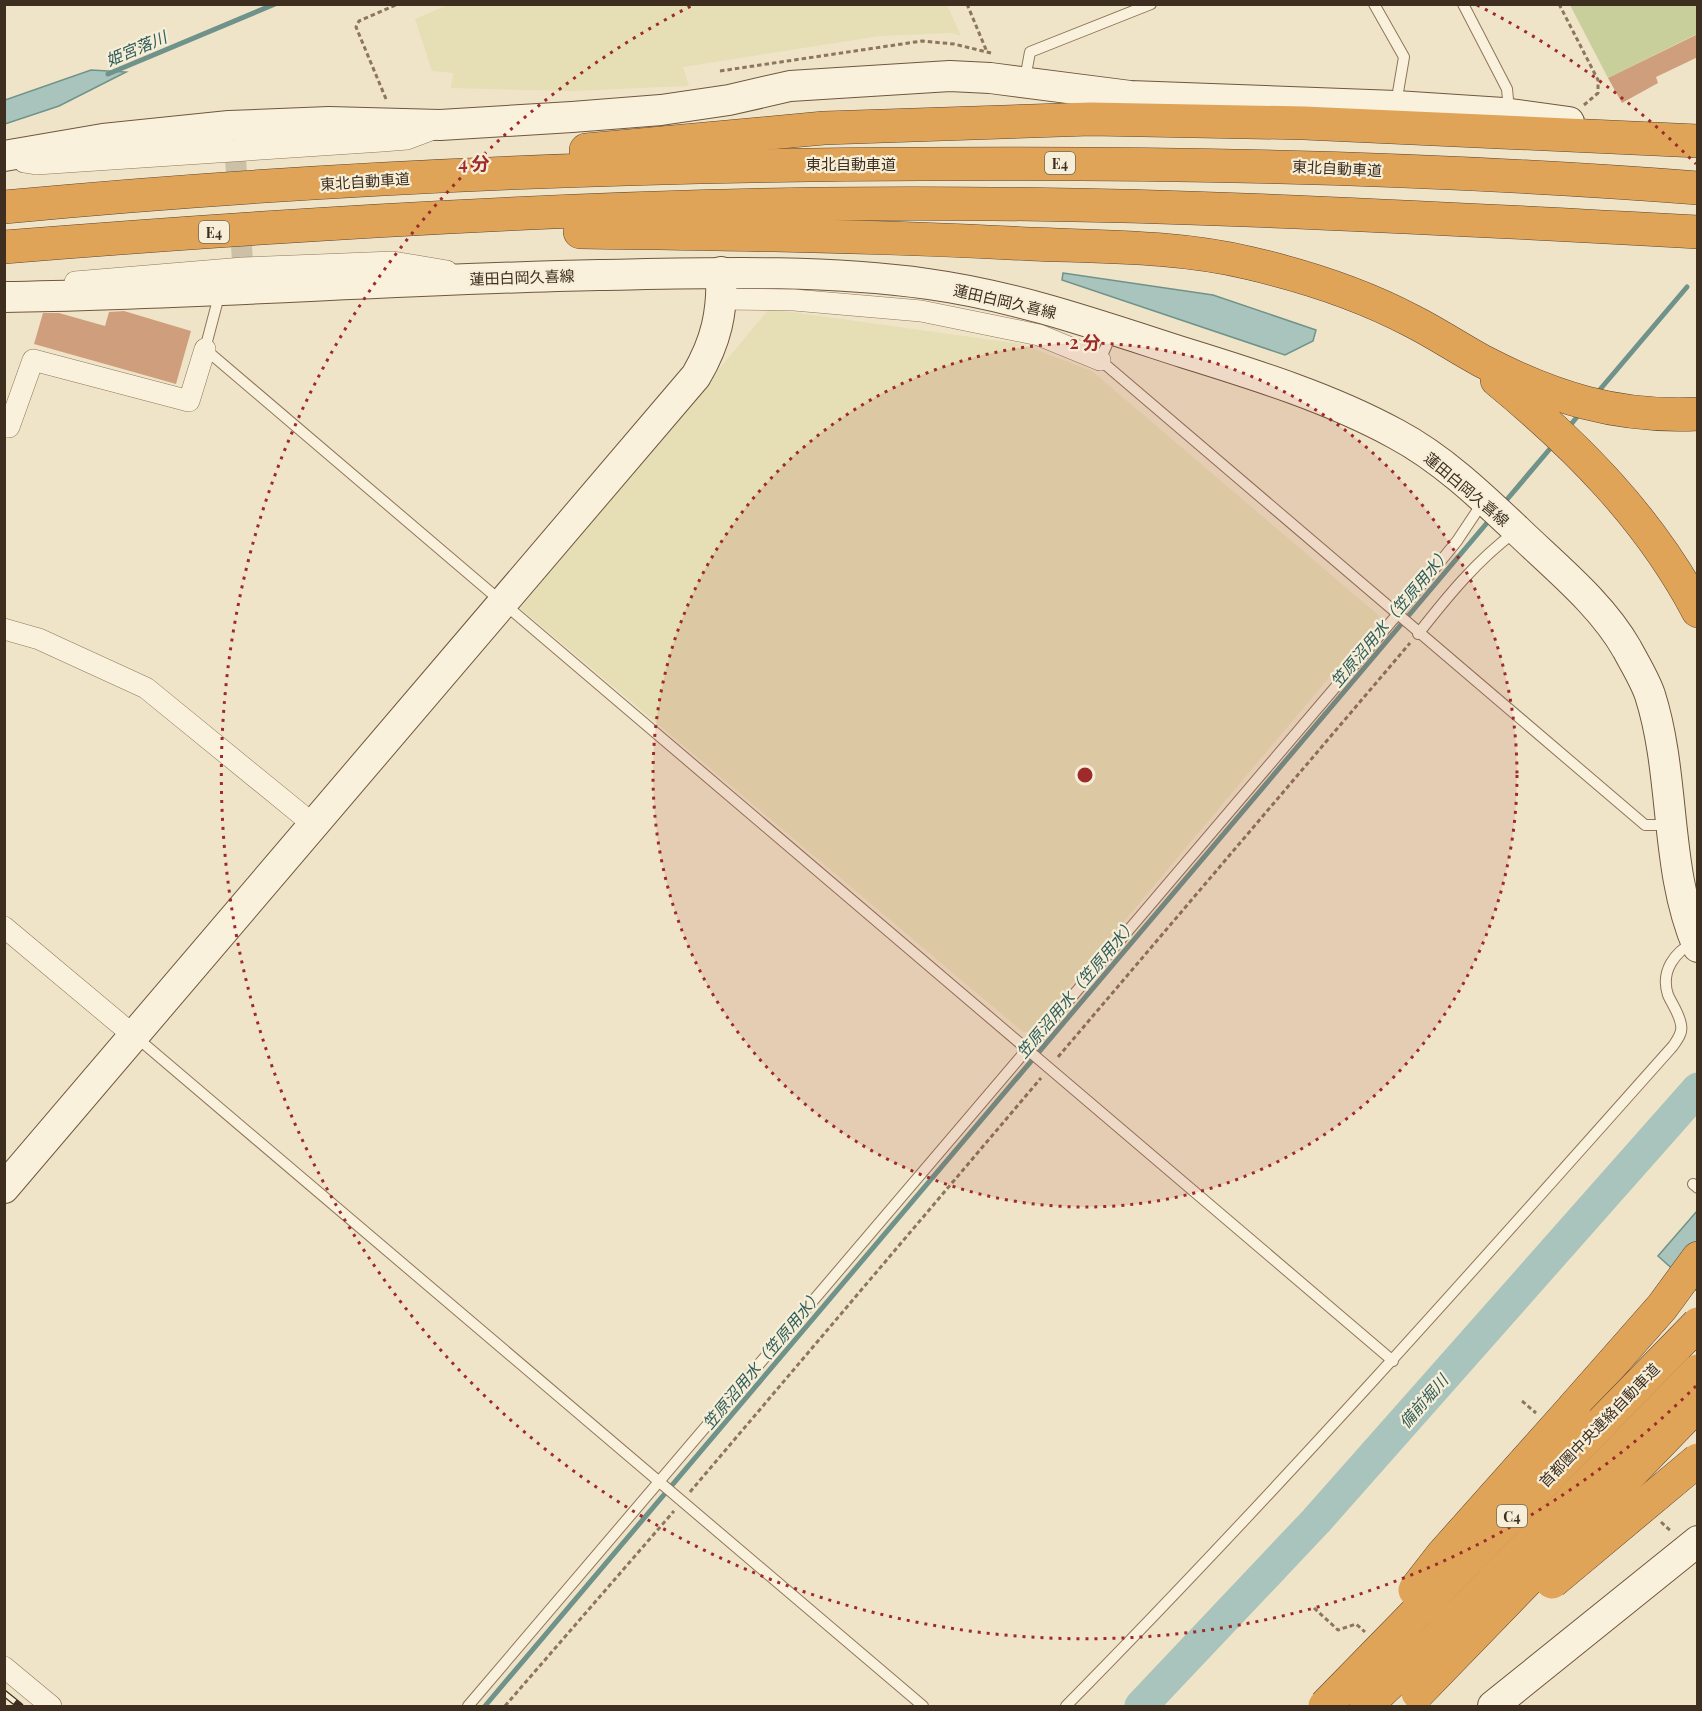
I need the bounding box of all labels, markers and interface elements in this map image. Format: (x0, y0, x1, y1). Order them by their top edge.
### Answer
water label: 姫宮落川 (102, 25, 171, 70)
text: 4 分 (458, 151, 490, 175)
road number: E4 (1045, 152, 1075, 174)
street label: 東北自動車道 (806, 154, 896, 174)
street label: 東北自動車道 (1292, 156, 1382, 180)
street label: 東北自動車道 (319, 168, 411, 194)
road number: E4 (199, 221, 229, 243)
street label: 蓮田白岡久喜線 (469, 265, 575, 289)
street label: 蓮田白岡久喜線 (952, 279, 1058, 323)
text: 2 分 (1069, 330, 1101, 354)
street label: 蓮田白岡久喜線 (1420, 448, 1514, 530)
water label: 笠原沼用水（笠原用水） (1325, 543, 1455, 691)
centre of rings (1075, 765, 1095, 785)
water label: 笠原沼用水（笠原用水） (1011, 914, 1141, 1062)
water label: 笠原沼用水（笠原用水） (697, 1285, 827, 1433)
street label: 首都圏中央連絡自動車道 (1534, 1359, 1664, 1491)
water label: 備前堀川 (1394, 1368, 1453, 1432)
road number: C4 (1497, 1505, 1527, 1527)

